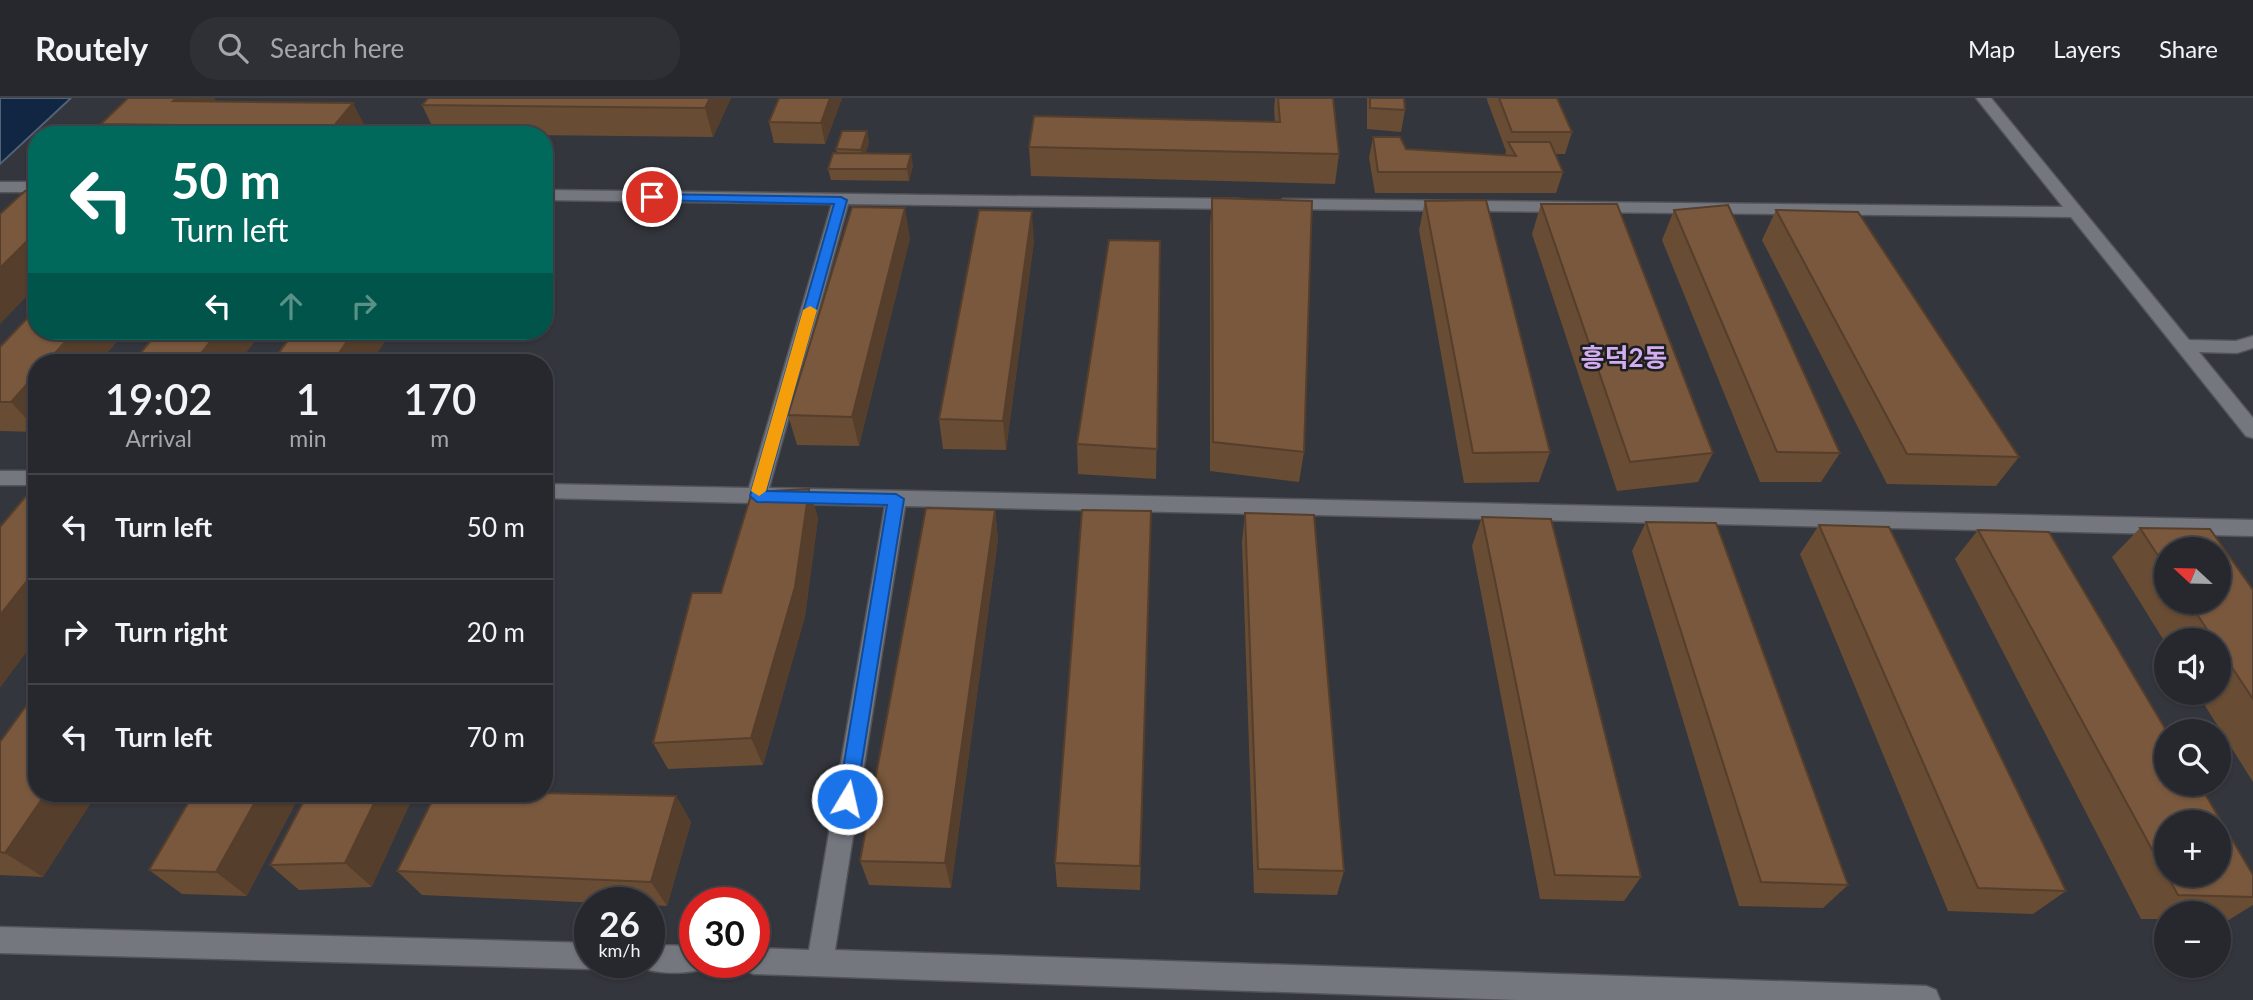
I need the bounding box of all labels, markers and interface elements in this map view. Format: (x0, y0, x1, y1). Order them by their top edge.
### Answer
search box (190, 17, 680, 80)
text: Routely (35, 28, 148, 68)
icon: search (214, 29, 252, 67)
text: Search here (270, 32, 404, 64)
text: Map (1968, 34, 2015, 63)
text: Layers (2053, 34, 2121, 63)
text: Share (2159, 34, 2218, 63)
text: 50 m (171, 151, 281, 209)
icon: left (56, 154, 147, 245)
pin (622, 167, 682, 227)
icon: arrive (633, 178, 671, 216)
text: Turn left (171, 210, 288, 249)
icon: left (199, 287, 237, 325)
icon: ahead (272, 287, 310, 325)
icon: right (345, 287, 383, 325)
district label: 흥덕2동 (1581, 341, 1667, 373)
text: 19:02 (105, 374, 213, 424)
text: 1 (296, 374, 320, 424)
text: 170 (403, 374, 476, 424)
text: Arrival (126, 424, 192, 452)
text: min (289, 424, 327, 452)
text: m (430, 424, 449, 452)
icon: left (56, 508, 94, 546)
text: Turn left (115, 511, 212, 543)
text: 50 m (467, 511, 525, 543)
north arrow (2154, 537, 2231, 614)
map controls (2154, 537, 2231, 978)
icon: right (56, 613, 94, 651)
text: Turn right (115, 616, 228, 648)
text: 20 m (467, 616, 525, 648)
button: sound (2154, 628, 2231, 705)
icon: left (56, 718, 94, 756)
button: search (2154, 719, 2231, 796)
text: Turn left (115, 721, 212, 753)
text: 70 m (467, 721, 525, 753)
position arrow (810, 762, 884, 836)
button: + (2154, 810, 2231, 887)
speed limit sign: 30 (679, 887, 770, 978)
button: − (2154, 901, 2231, 978)
text: 26 (599, 902, 640, 944)
text: km/h (598, 939, 641, 961)

